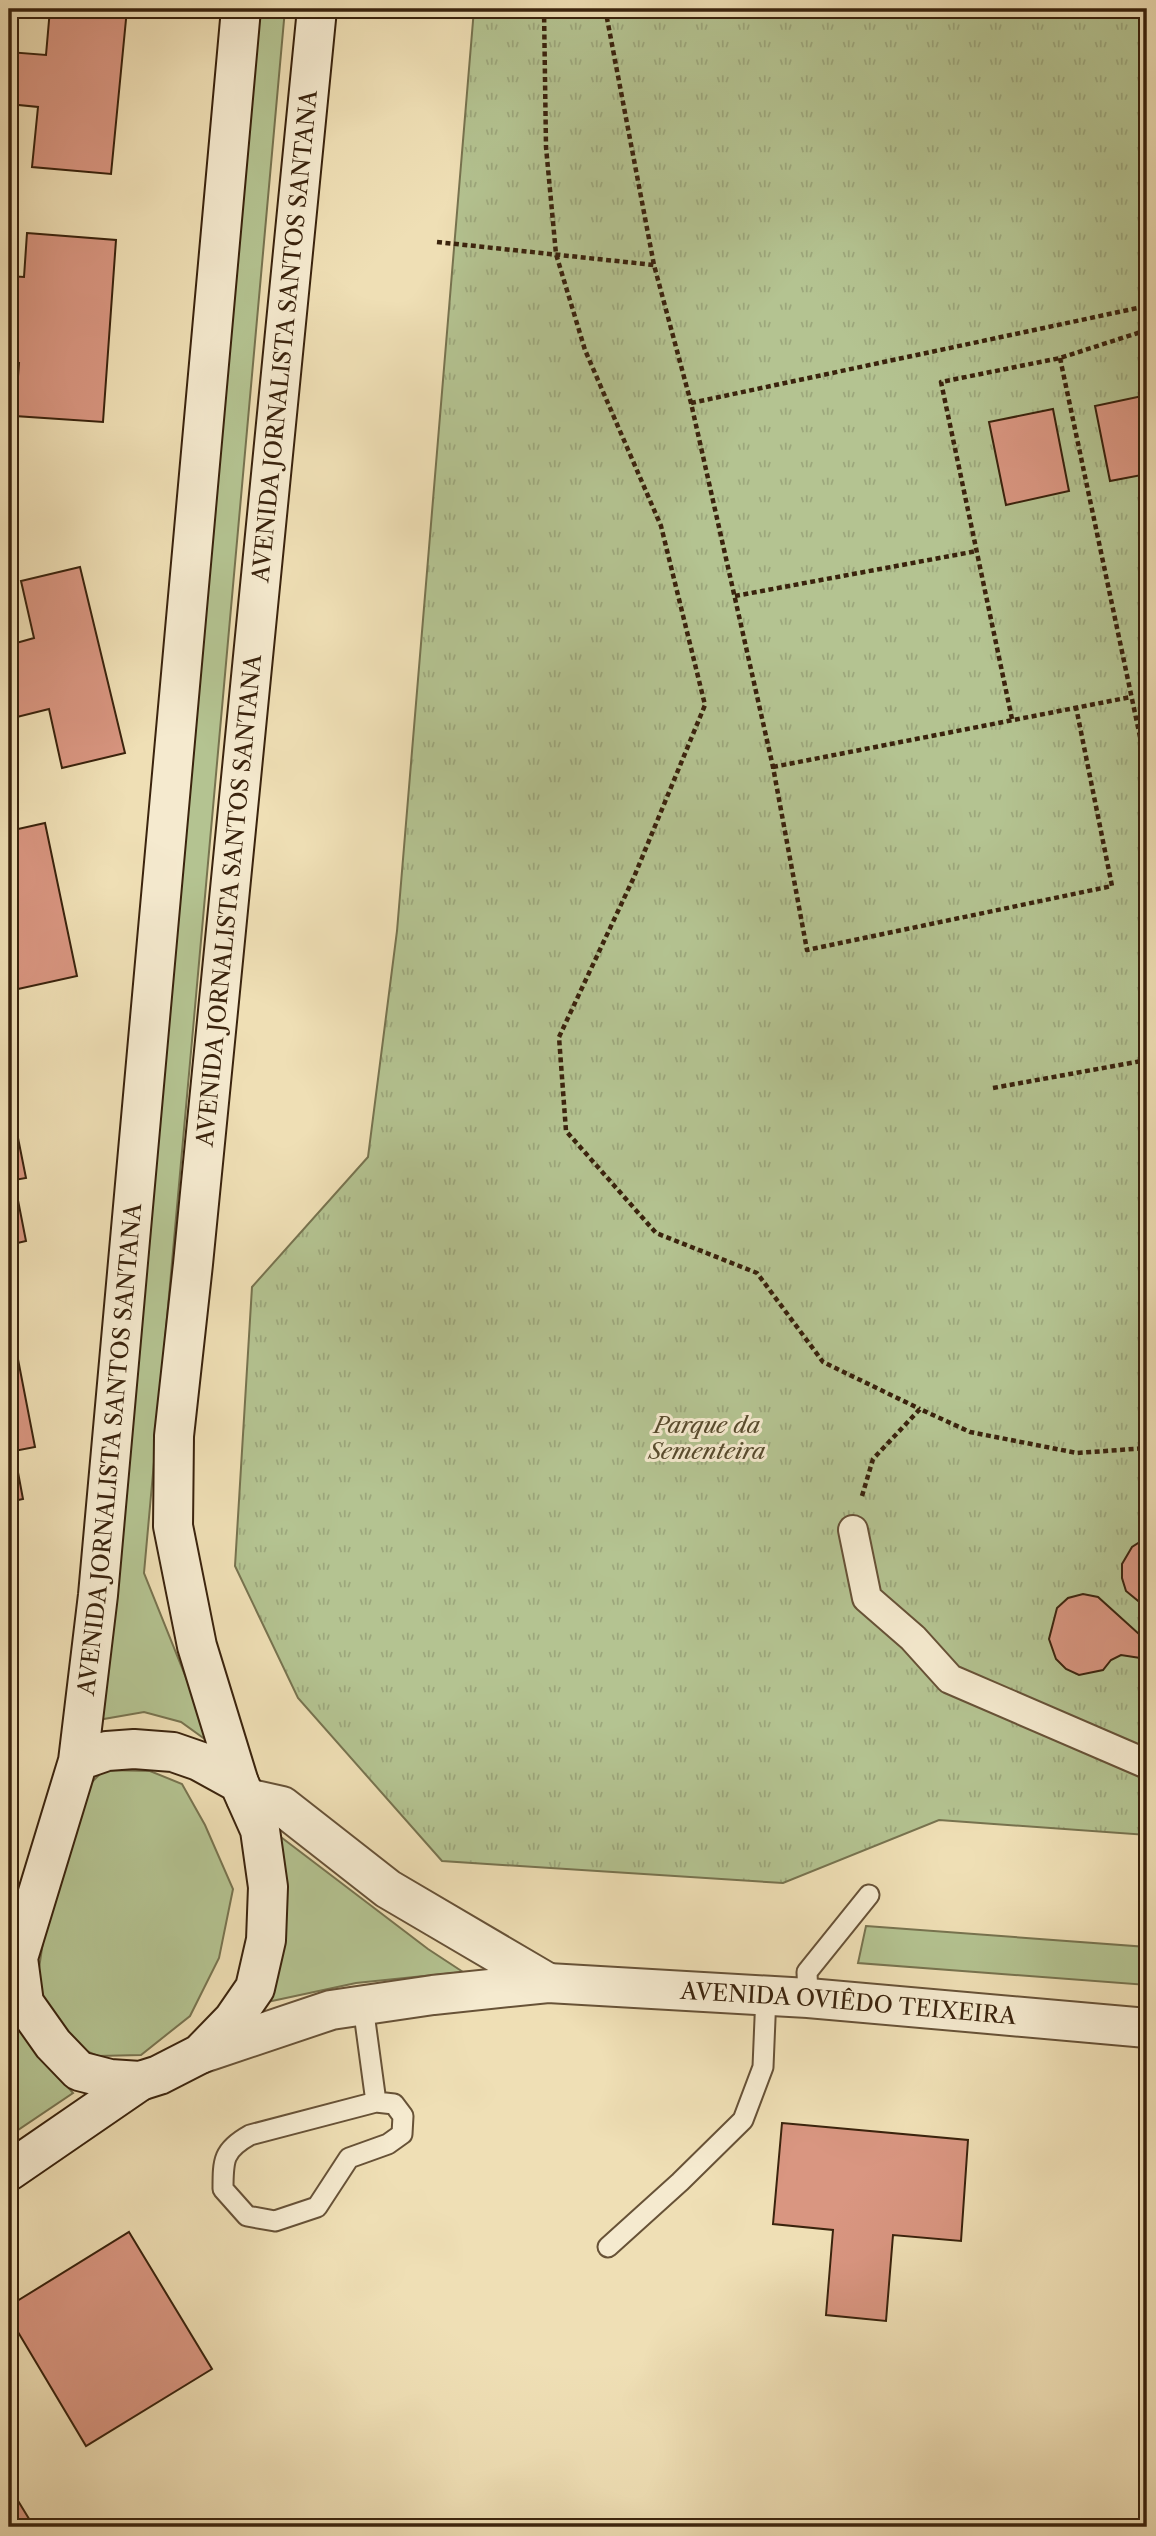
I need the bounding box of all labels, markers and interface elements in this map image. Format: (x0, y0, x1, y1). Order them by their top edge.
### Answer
street label: AVENIDA JORNALISTA SANTOS SANTANA (246, 88, 323, 585)
street label: AVENIDA JORNALISTA SANTOS SANTANA (191, 652, 267, 1149)
street label: AVENIDA JORNALISTA SANTOS SANTANA (72, 1201, 147, 1698)
park label: Parque da Sementeira (647, 1411, 766, 1465)
street label: AVENIDA OVIÊDO TEIXEIRA (679, 1977, 1018, 2030)

